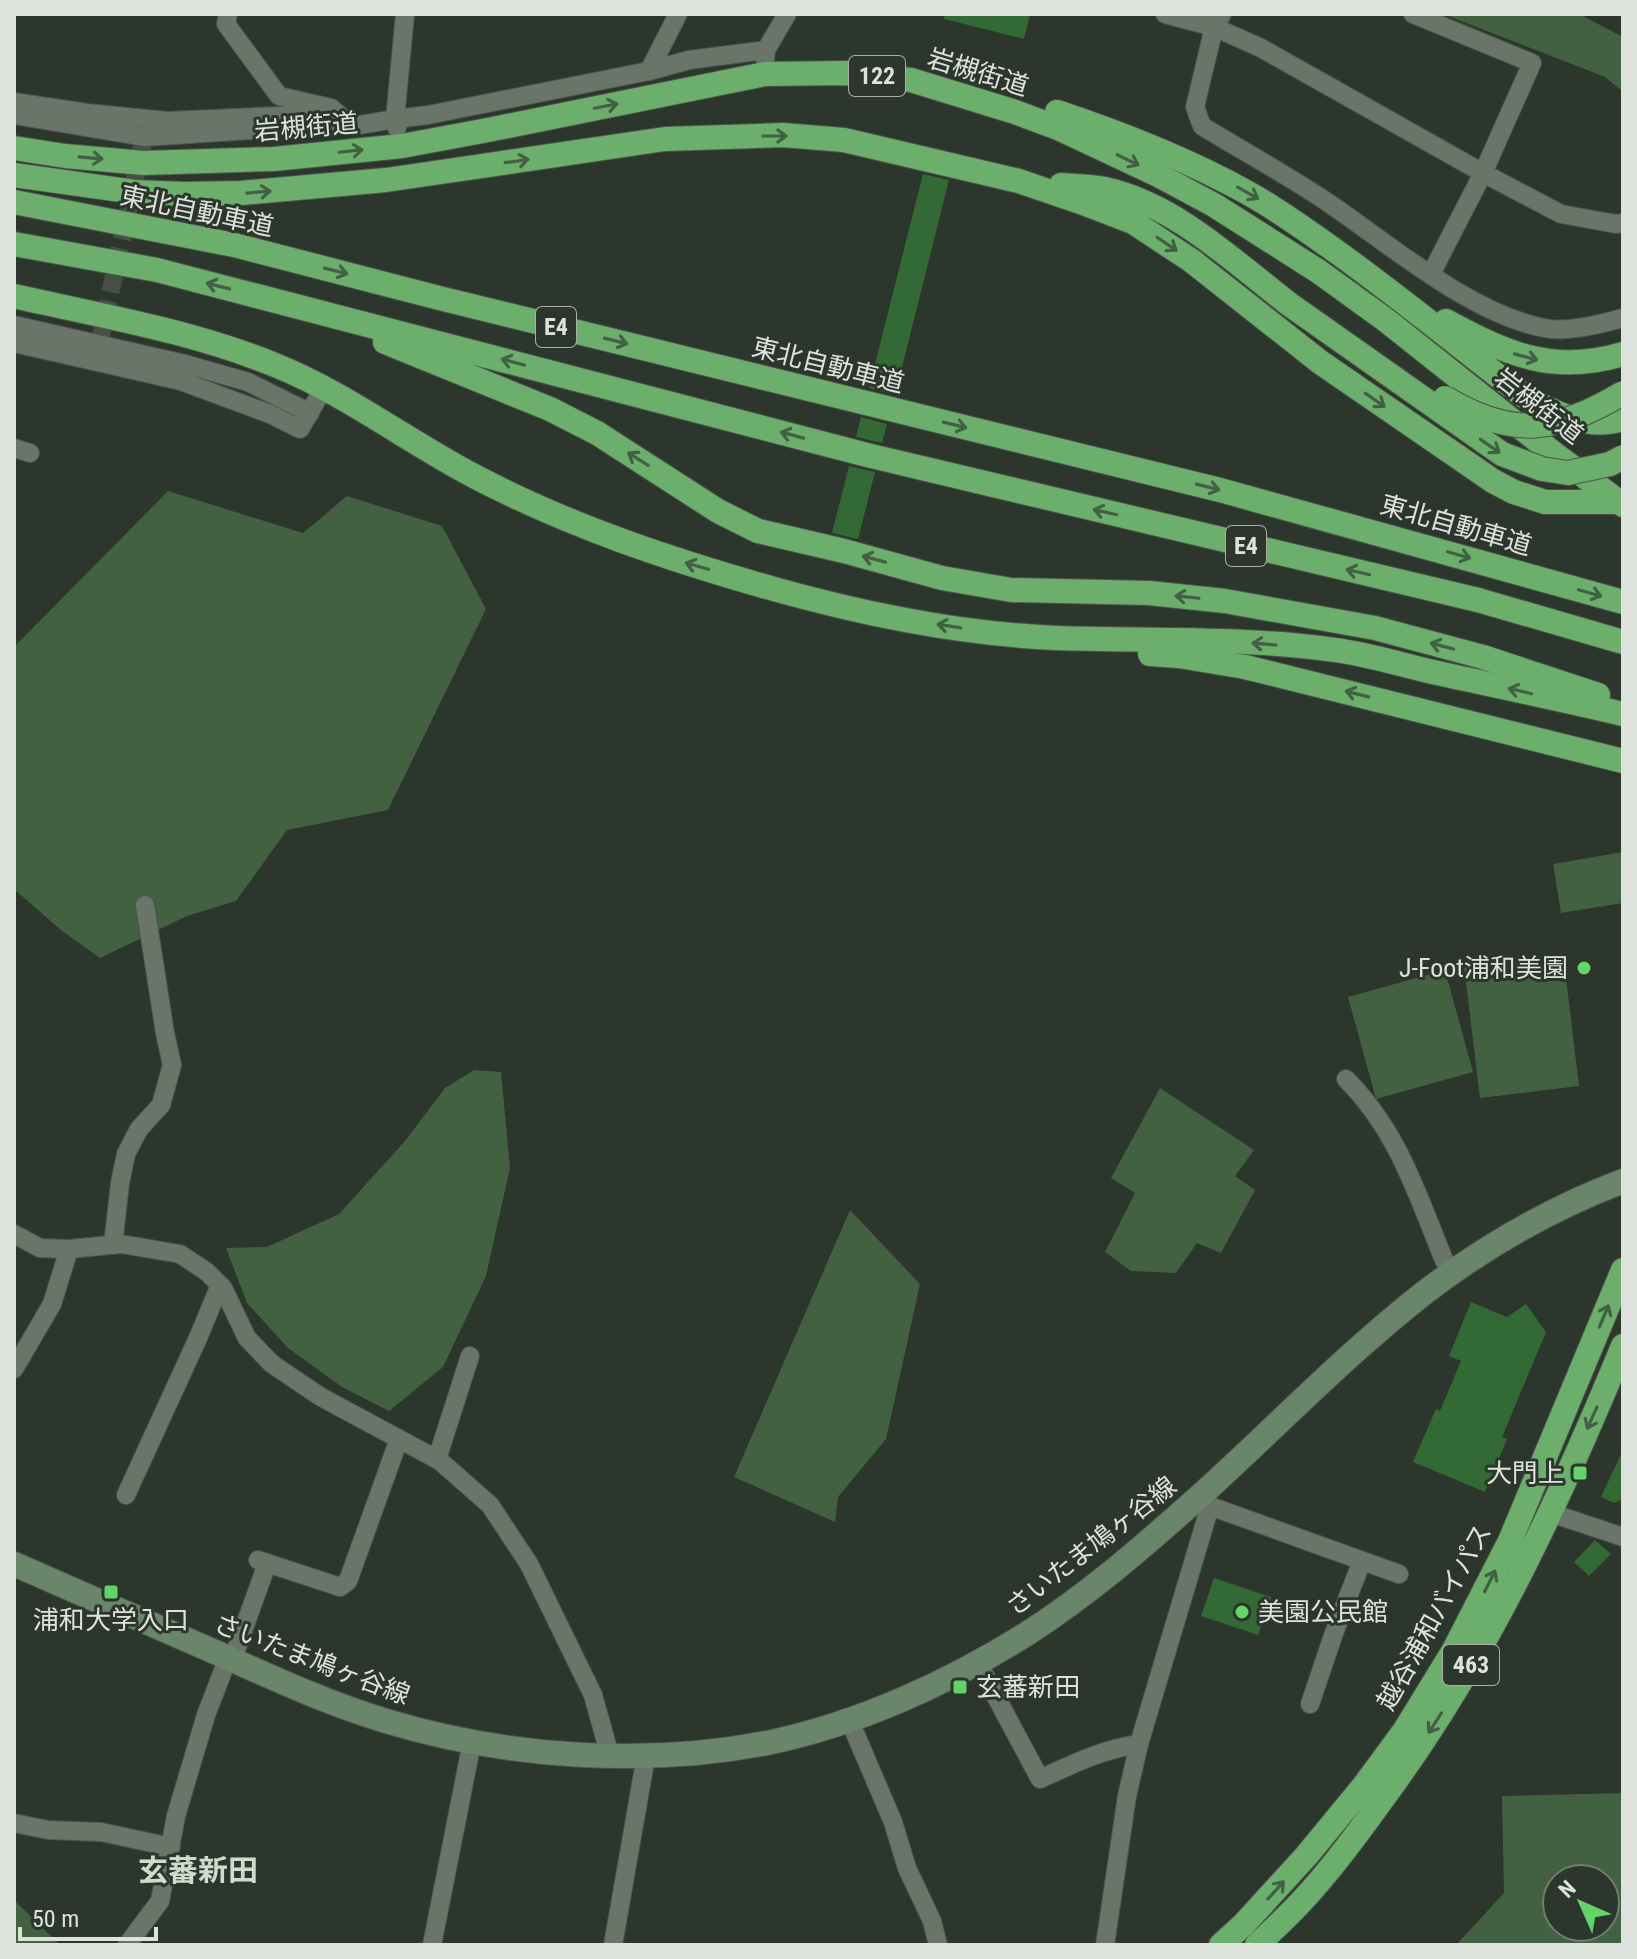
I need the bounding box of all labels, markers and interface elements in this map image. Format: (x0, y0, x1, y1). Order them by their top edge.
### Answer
street label: 岩槻街道 (924, 42, 1032, 102)
road number: 122 (849, 56, 905, 96)
one-way arrow (593, 98, 619, 113)
street label: 岩槻街道 (253, 108, 359, 146)
one-way arrow (761, 128, 788, 144)
one-way arrow (337, 144, 363, 159)
one-way arrow (77, 151, 104, 166)
one-way arrow (504, 153, 529, 168)
one-way arrow (1116, 153, 1140, 168)
street label: 東北自動車道 (118, 180, 276, 242)
one-way arrow (245, 184, 272, 199)
one-way arrow (1236, 185, 1259, 201)
one-way arrow (1156, 235, 1178, 252)
one-way arrow (323, 265, 349, 280)
one-way arrow (206, 277, 232, 292)
road number: E4 (536, 307, 576, 347)
street label: 東北自動車道 (749, 332, 907, 398)
one-way arrow (602, 335, 628, 350)
one-way arrow (1512, 350, 1538, 365)
one-way arrow (501, 354, 527, 369)
street label: 岩槻街道 (1489, 362, 1589, 450)
one-way arrow (1364, 391, 1386, 408)
one-way arrow (942, 418, 968, 433)
one-way arrow (779, 427, 805, 442)
one-way arrow (1479, 438, 1501, 454)
one-way arrow (627, 451, 650, 467)
one-way arrow (1195, 480, 1220, 495)
street label: 東北自動車道 (1377, 489, 1535, 561)
one-way arrow (1093, 504, 1118, 519)
road number: E4 (1226, 526, 1266, 566)
one-way arrow (1445, 548, 1471, 563)
one-way arrow (862, 551, 888, 566)
one-way arrow (684, 558, 710, 573)
one-way arrow (1346, 564, 1371, 579)
one-way arrow (1577, 586, 1603, 601)
one-way arrow (1174, 590, 1201, 605)
one-way arrow (937, 618, 962, 633)
one-way arrow (1251, 636, 1278, 651)
one-way arrow (1429, 638, 1455, 653)
one-way arrow (1507, 683, 1533, 698)
one-way arrow (1345, 686, 1371, 701)
place label: J-Foot浦和美園 (1399, 953, 1568, 983)
marker: J-Foot浦和美園 (1575, 959, 1593, 977)
one-way arrow (1597, 1305, 1612, 1329)
one-way arrow (1584, 1406, 1599, 1430)
place label: 大門上 (1486, 1458, 1564, 1488)
marker: 大門上 (1571, 1464, 1589, 1482)
street label: さいたま鳩ヶ谷線 (1000, 1470, 1182, 1622)
street label: 越谷浦和バイパス (1371, 1519, 1497, 1715)
one-way arrow (1482, 1569, 1498, 1593)
marker: 浦和大学入口 (102, 1583, 120, 1601)
place label: 美園公民館 (1258, 1597, 1388, 1627)
marker: 美園公民館 (1233, 1603, 1251, 1621)
place label: 浦和大学入口 (33, 1605, 189, 1635)
street label: さいたま鳩ヶ谷線 (210, 1608, 414, 1710)
road number: 463 (1443, 1645, 1499, 1685)
place label: 玄蕃新田 (976, 1672, 1080, 1702)
marker: 玄蕃新田 (951, 1678, 969, 1696)
one-way arrow (1427, 1712, 1443, 1734)
district label: 玄蕃新田 (138, 1853, 258, 1888)
north arrow (1541, 1863, 1621, 1943)
text: N (1554, 1876, 1581, 1903)
one-way arrow (1266, 1880, 1284, 1900)
scale bar (20, 1891, 156, 1941)
text: 50 m (32, 1905, 79, 1933)

